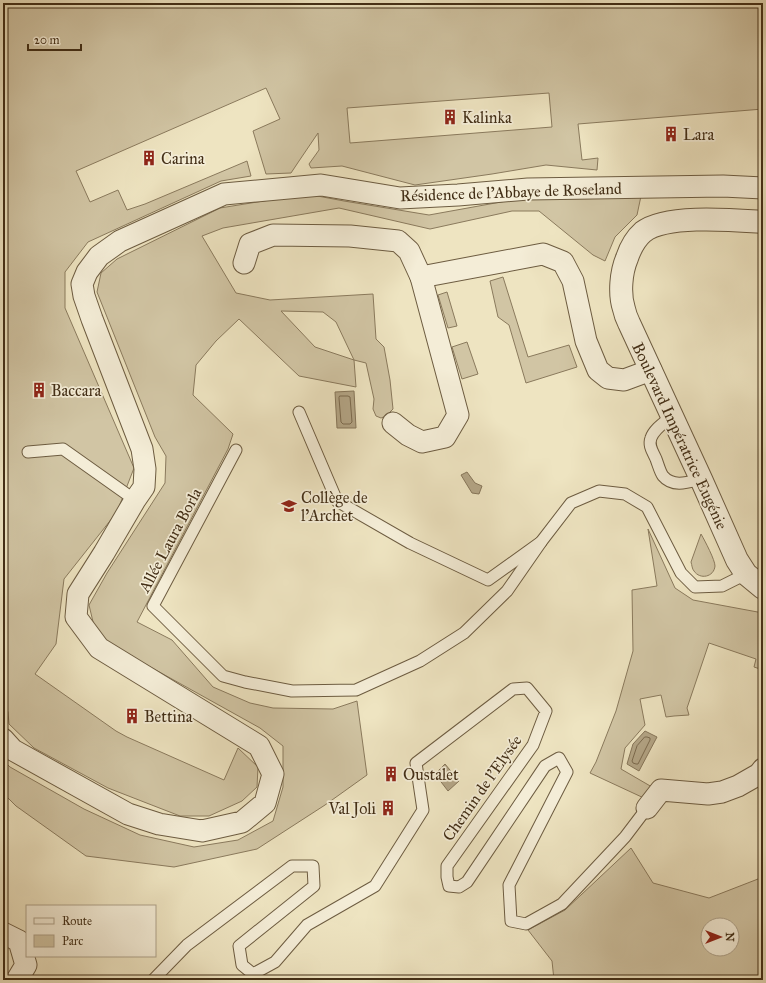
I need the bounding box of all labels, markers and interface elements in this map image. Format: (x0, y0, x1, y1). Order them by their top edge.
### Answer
scale bar (28, 26, 81, 52)
text: 20 m (34, 33, 60, 47)
building icon: Kalinka (441, 108, 459, 126)
place label: Kalinka (462, 108, 512, 127)
building icon: Lara (662, 125, 680, 143)
place label: Lara (683, 125, 715, 144)
building icon: Carina (140, 149, 158, 167)
place label: Carina (161, 149, 205, 168)
street label: Résidence de l'Abbaye de Roseland (400, 179, 622, 205)
street label: Boulevard Impératrice Eugénie (627, 339, 732, 533)
building icon: Baccara (30, 381, 48, 399)
place label: Baccara (51, 381, 102, 400)
street label: Allée Laura Borla (134, 484, 206, 596)
place label: Collège de l'Archet (301, 488, 368, 525)
school or university icon: Collège de l'Archet (280, 497, 298, 515)
building icon: Bettina (123, 707, 141, 725)
place label: Bettina (144, 707, 193, 726)
street label: Chemin de l'Elysée (438, 731, 526, 845)
building icon: Oustalet (382, 765, 400, 783)
place label: Oustalet (403, 765, 459, 784)
place label: Val Joli (328, 799, 377, 819)
building icon: Val Joli (379, 799, 397, 817)
legend (26, 905, 156, 957)
text: Route (62, 914, 92, 928)
north arrow (700, 917, 740, 957)
text: N (723, 932, 736, 942)
text: Parc (62, 934, 83, 948)

